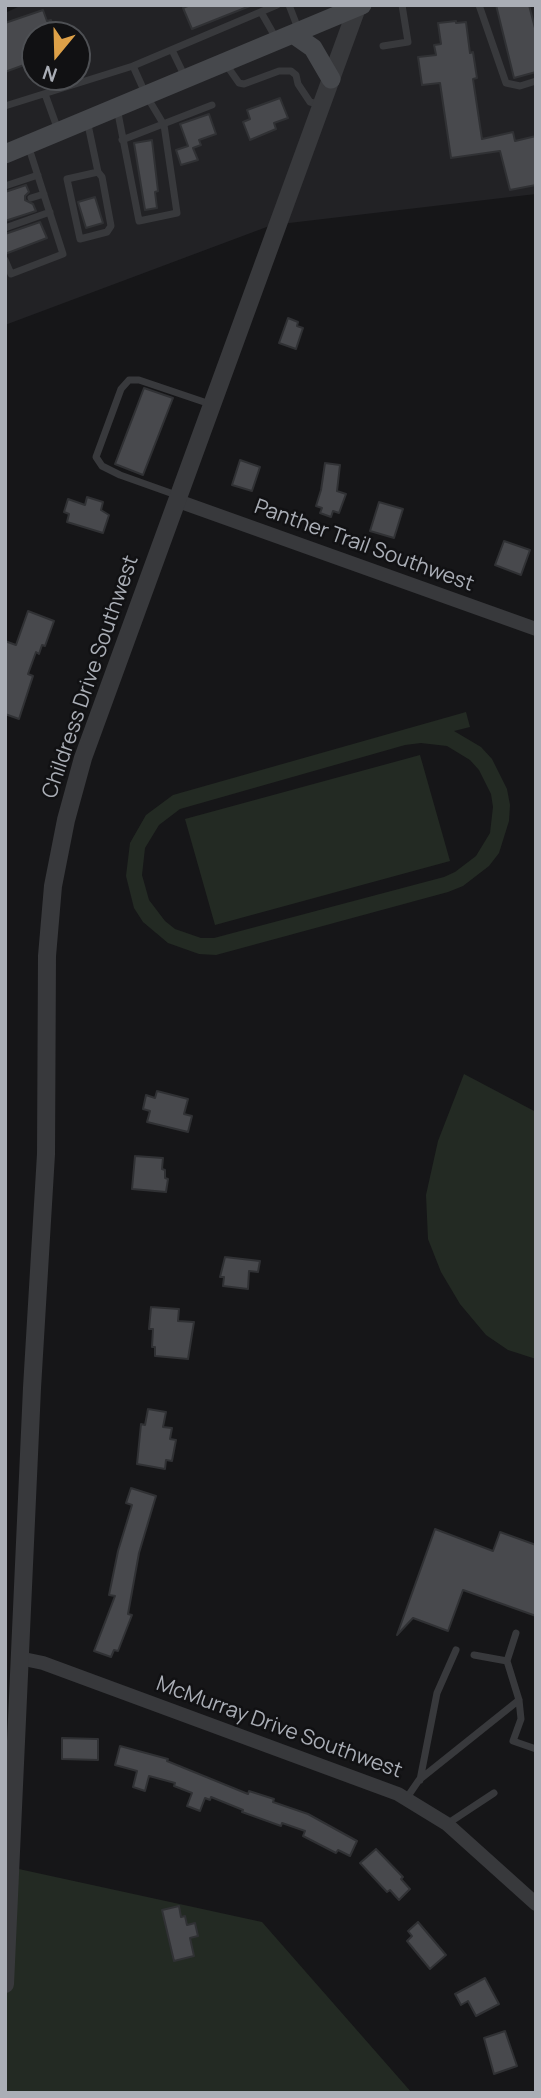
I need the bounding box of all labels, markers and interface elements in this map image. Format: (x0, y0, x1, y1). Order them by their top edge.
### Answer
north arrow (21, 21, 91, 91)
text: N (39, 59, 61, 88)
street label: Panther Trail Southwest (251, 495, 477, 597)
street label: Childress Drive Southwest (38, 552, 144, 802)
street label: McMurray Drive Southwest (153, 1672, 405, 1784)

